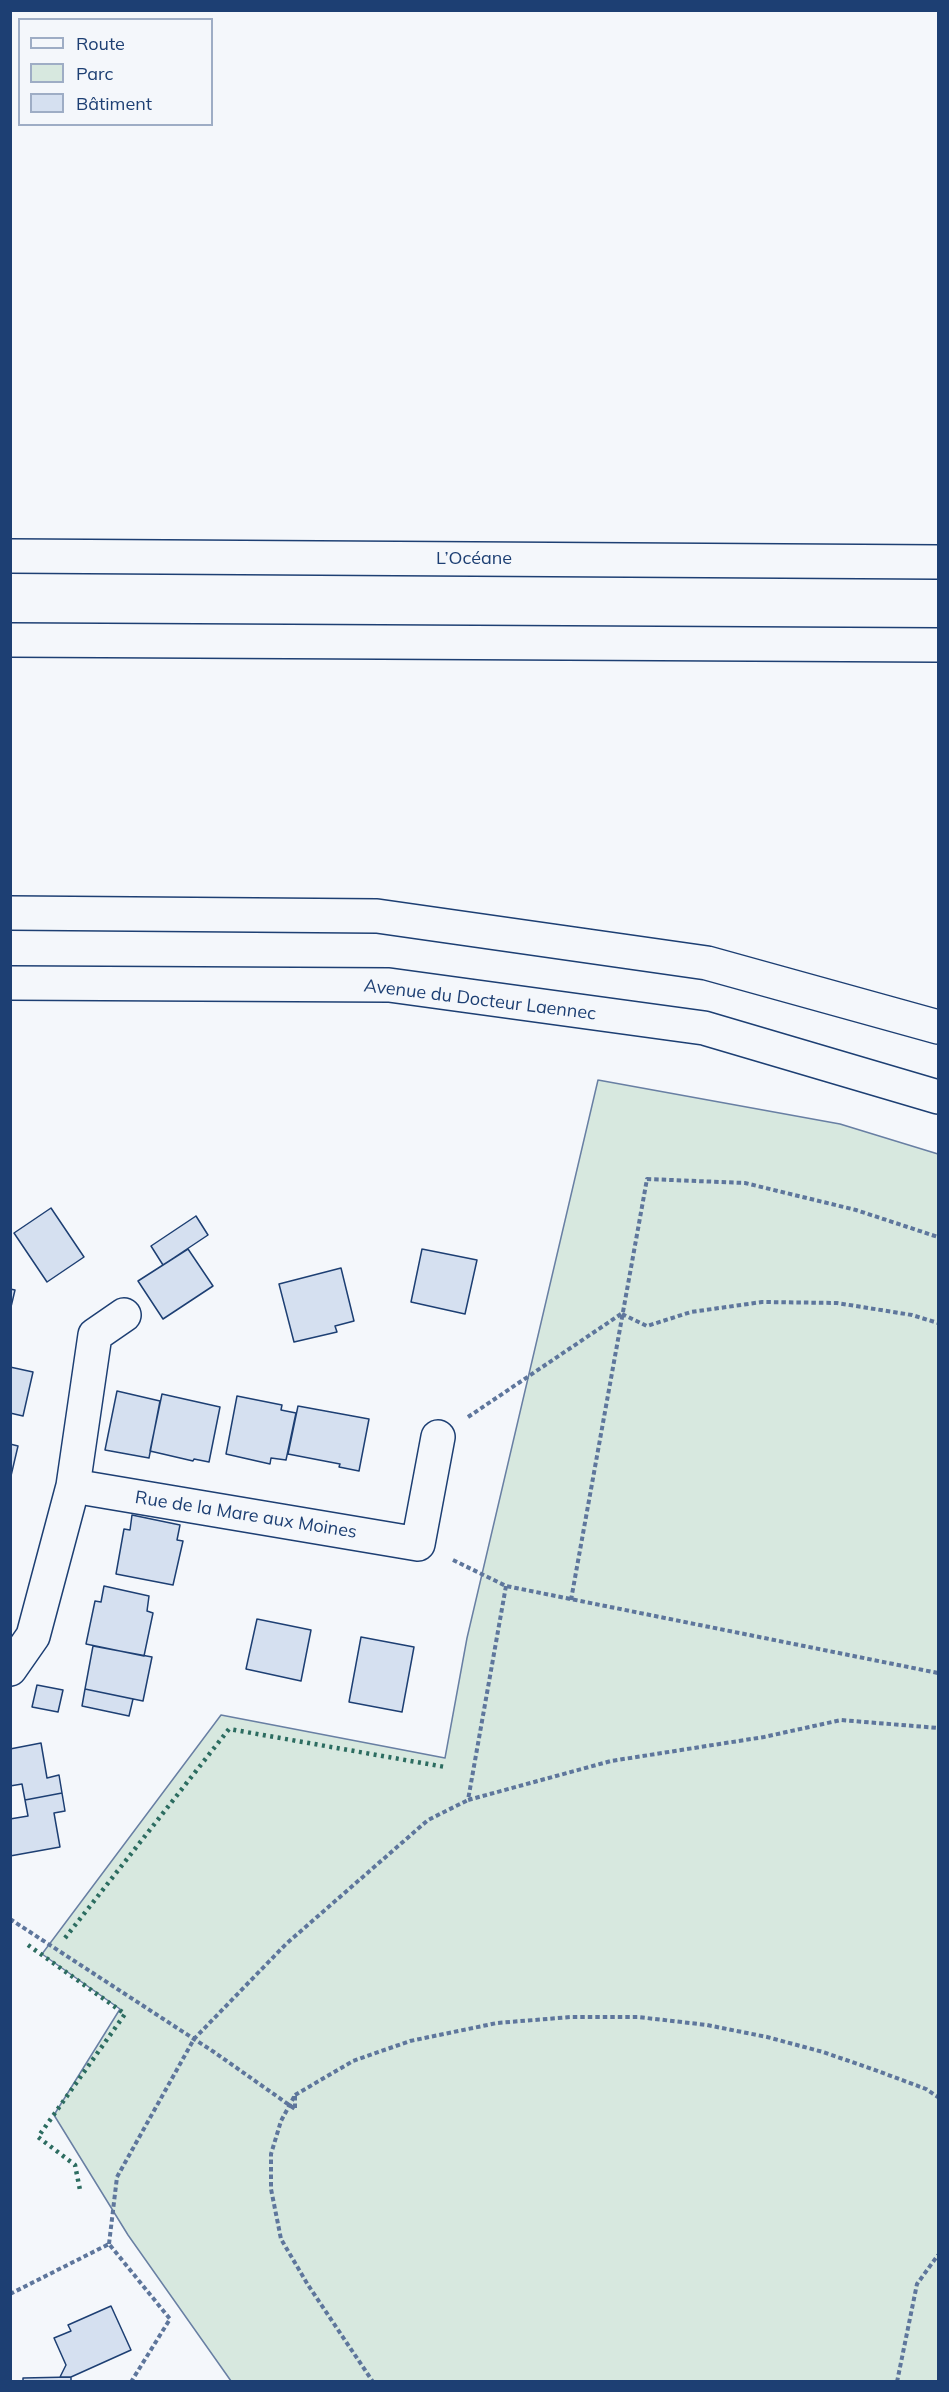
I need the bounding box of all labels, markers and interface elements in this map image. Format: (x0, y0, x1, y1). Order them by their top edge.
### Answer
legend (18, 18, 213, 126)
text: Route (76, 32, 125, 55)
text: Parc (76, 62, 113, 85)
text: Bâtiment (76, 92, 152, 115)
street label: L’Océane (436, 548, 512, 570)
street label: Avenue du Docteur Laennec (363, 975, 597, 1025)
street label: Rue de la Mare aux Moines (134, 1487, 358, 1543)

